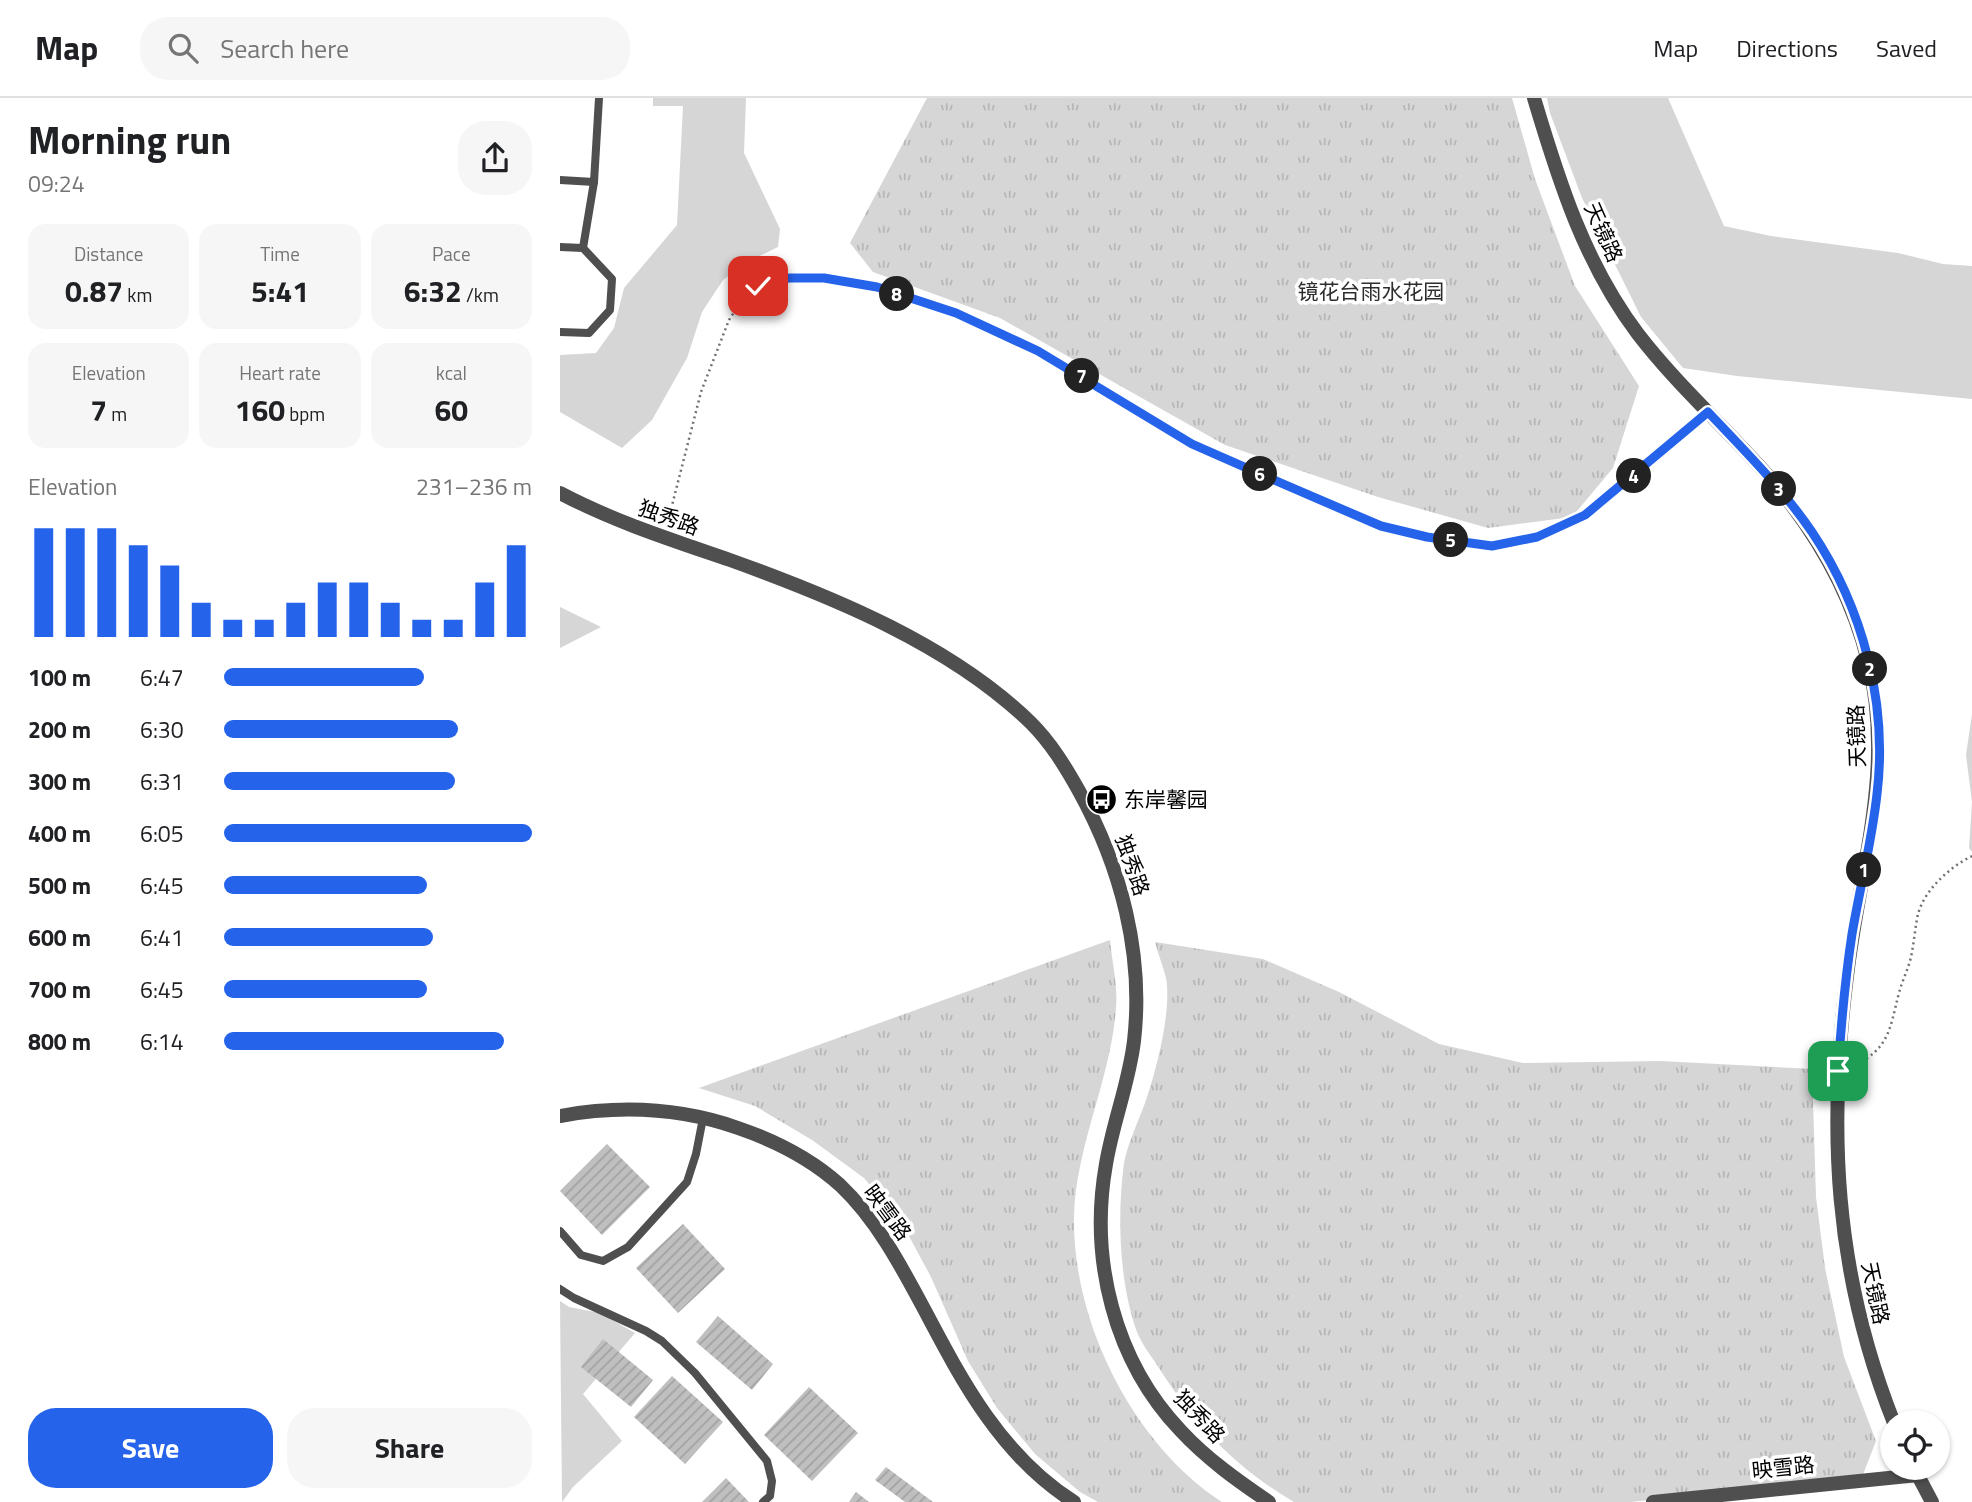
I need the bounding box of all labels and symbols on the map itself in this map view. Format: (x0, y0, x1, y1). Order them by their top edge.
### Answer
street label: 天镜路 (1577, 197, 1631, 267)
pin (728, 256, 788, 316)
park label: 镜花台雨水花园 (1298, 275, 1445, 307)
pin: 8 (880, 276, 914, 312)
pin: 7 (1064, 358, 1100, 394)
pin: 6 (1242, 456, 1278, 492)
pin: 4 (1616, 458, 1652, 494)
pin: 3 (1762, 472, 1796, 506)
street label: 独秀路 (634, 491, 704, 543)
pin: 5 (1434, 522, 1468, 558)
pin: 2 (1852, 652, 1888, 686)
street label: 天镜路 (1839, 704, 1873, 768)
bus stop icon: 东岸馨园 (1084, 782, 1118, 816)
place label: 东岸馨园 (1124, 783, 1208, 815)
street label: 独秀路 (1108, 830, 1158, 900)
pin: 1 (1846, 852, 1882, 888)
pin (1808, 1041, 1868, 1101)
street label: 映雪路 (856, 1177, 920, 1247)
street label: 天镜路 (1854, 1259, 1898, 1327)
street label: 独秀路 (1167, 1382, 1233, 1450)
street label: 映雪路 (1750, 1448, 1816, 1486)

